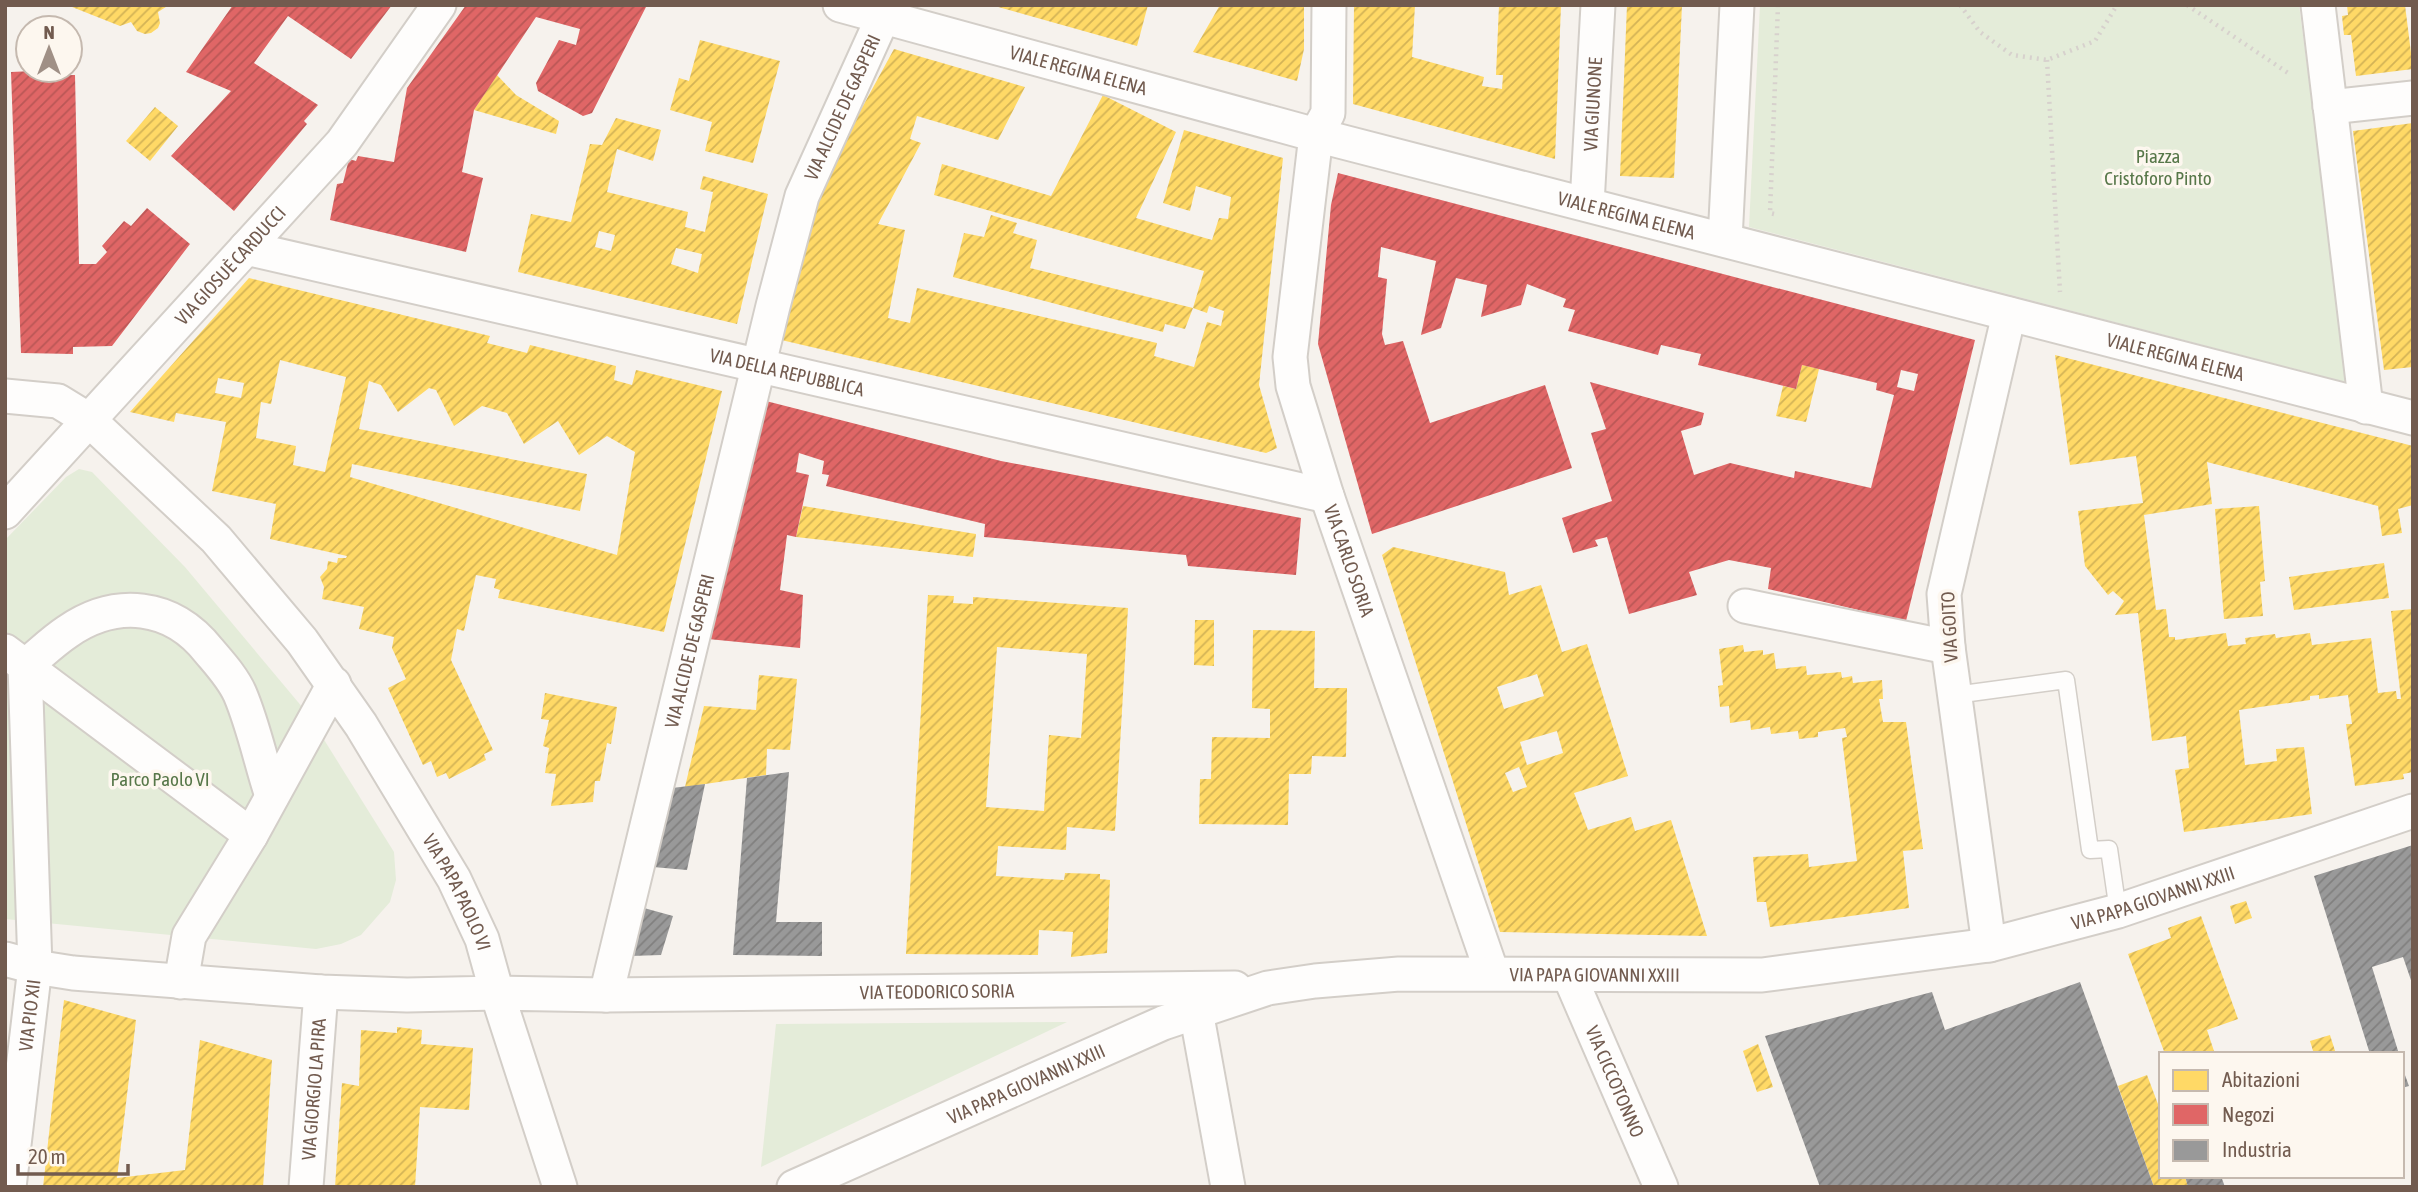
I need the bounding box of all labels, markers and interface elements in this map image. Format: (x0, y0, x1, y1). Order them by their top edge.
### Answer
north arrow (14, 14, 84, 84)
text: N (43, 21, 55, 43)
street label: VIA ALCIDE DE GASPERI (800, 31, 885, 184)
street label: VIALE REGINA ELENA (1007, 41, 1150, 99)
street label: VIA GIUNONE (1579, 57, 1606, 152)
park label: Piazza Cristoforo Pinto (2104, 145, 2212, 189)
street label: VIALE REGINA ELENA (1555, 187, 1698, 244)
street label: VIA GIOSUÈ CARDUCCI (171, 202, 290, 329)
street label: VIALE REGINA ELENA (2104, 328, 2247, 385)
street label: VIA DELLA REPUBBLICA (708, 344, 867, 401)
street label: VIA CARLO SORIA (1320, 502, 1379, 620)
street label: VIA ALCIDE DE GASPERI (660, 572, 719, 730)
street label: VIA GOITO (1936, 591, 1962, 663)
park label: Parco Paolo VI (110, 768, 210, 790)
street label: VIA PAPA PAOLO VI (418, 830, 496, 953)
street label: VIA PAPA GIOVANNI XXIII (2069, 861, 2237, 934)
street label: VIA PAPA GIOVANNI XXIII (1510, 963, 1680, 986)
street label: VIA PIO XII (14, 978, 44, 1052)
street label: VIA TEODORICO SORIA (860, 979, 1015, 1003)
street label: VIA GIORGIO LA PIRA (297, 1017, 330, 1161)
street label: VIA CICCOTONNO (1581, 1022, 1649, 1140)
street label: VIA PAPA GIOVANNI XXIII (944, 1039, 1108, 1128)
legend (2159, 1052, 2404, 1178)
text: Abitazioni (2222, 1067, 2300, 1091)
text: Negozi (2222, 1102, 2275, 1126)
scale bar (18, 1132, 128, 1176)
text: Industria (2222, 1137, 2292, 1161)
text: 20 m (28, 1144, 66, 1168)

